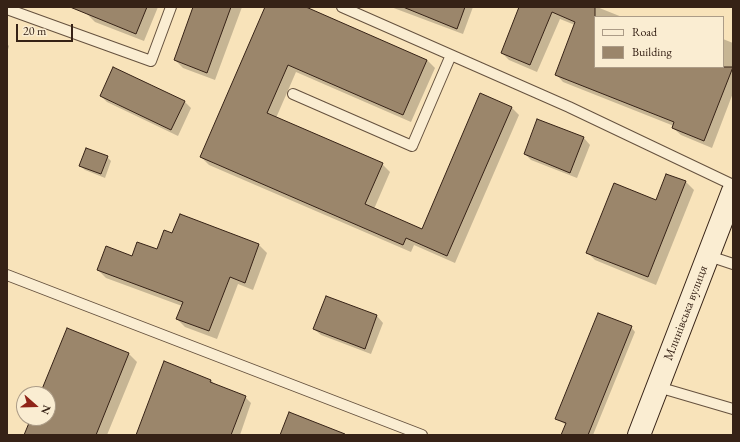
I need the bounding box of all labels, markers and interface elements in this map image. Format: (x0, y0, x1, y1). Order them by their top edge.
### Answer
scale bar (18, 16, 75, 42)
legend (594, 16, 724, 68)
text: 20 m (23, 23, 46, 39)
text: Road (632, 24, 657, 40)
text: Building (632, 44, 672, 60)
street label: Млинівська вулиця (661, 263, 711, 363)
north arrow (16, 386, 56, 426)
text: N (38, 403, 54, 416)

